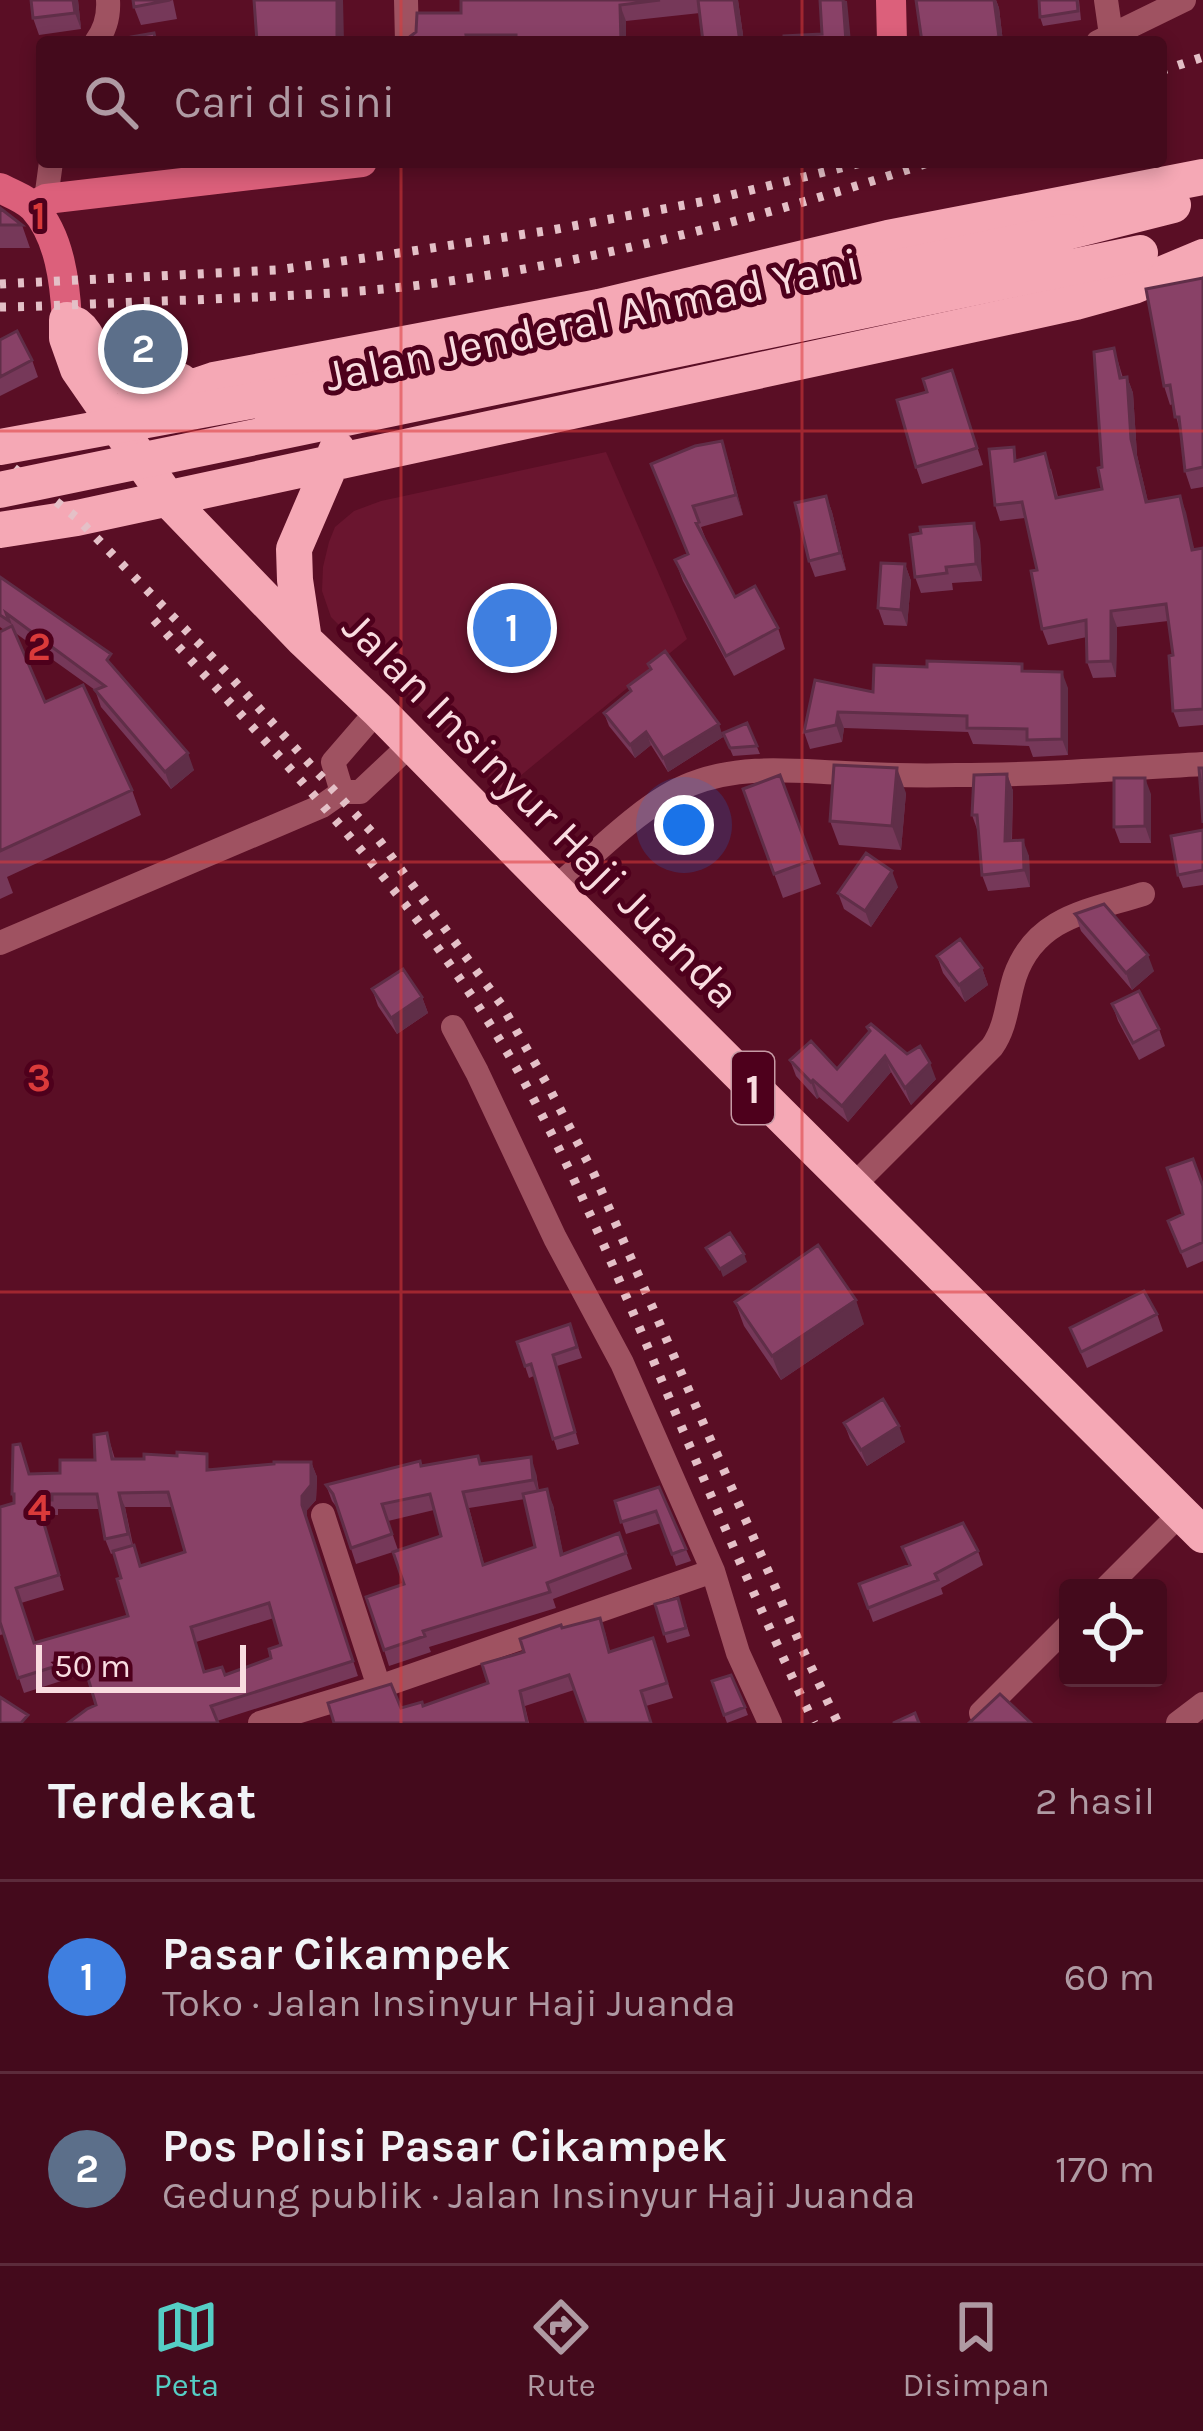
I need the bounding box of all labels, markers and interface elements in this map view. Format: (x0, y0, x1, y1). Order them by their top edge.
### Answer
search box (36, 36, 1167, 168)
icon: search (78, 69, 144, 135)
text: Cari di sini (174, 76, 395, 128)
text: 1 (32, 193, 46, 239)
street label: Jalan Jenderal Ahmad Yani (320, 238, 864, 402)
pin: 2 (104, 304, 182, 394)
pin: 1 (473, 583, 551, 673)
street label: Jalan Insinyur Haji Juanda (332, 601, 750, 1019)
text: 2 (27, 624, 51, 670)
your location (654, 795, 714, 855)
road number: 1 (732, 1052, 774, 1124)
text: 3 (27, 1055, 51, 1101)
text: 4 (27, 1485, 51, 1531)
map controls (1059, 1579, 1167, 1687)
button: locate (1059, 1579, 1167, 1687)
scale bar (36, 1639, 246, 1692)
text: 50 m (54, 1647, 131, 1685)
text: Terdekat (48, 1771, 256, 1831)
text: 2 hasil (1035, 1778, 1155, 1824)
text: Pasar Cikampek (162, 1928, 510, 1980)
text: 1 (80, 1954, 94, 2000)
text: 60 m (1064, 1954, 1155, 2000)
text: Toko · Jalan Insinyur Haji Juanda (162, 1980, 736, 2026)
text: Pos Polisi Pasar Cikampek (162, 2120, 727, 2172)
text: 2 (75, 2146, 99, 2192)
text: 170 m (1055, 2146, 1155, 2192)
text: Gedung publik · Jalan Insinyur Haji Juanda (162, 2172, 915, 2218)
tab: Peta (153, 2294, 219, 2404)
tab: Rute (526, 2294, 596, 2404)
tab: Disimpan (903, 2294, 1050, 2404)

